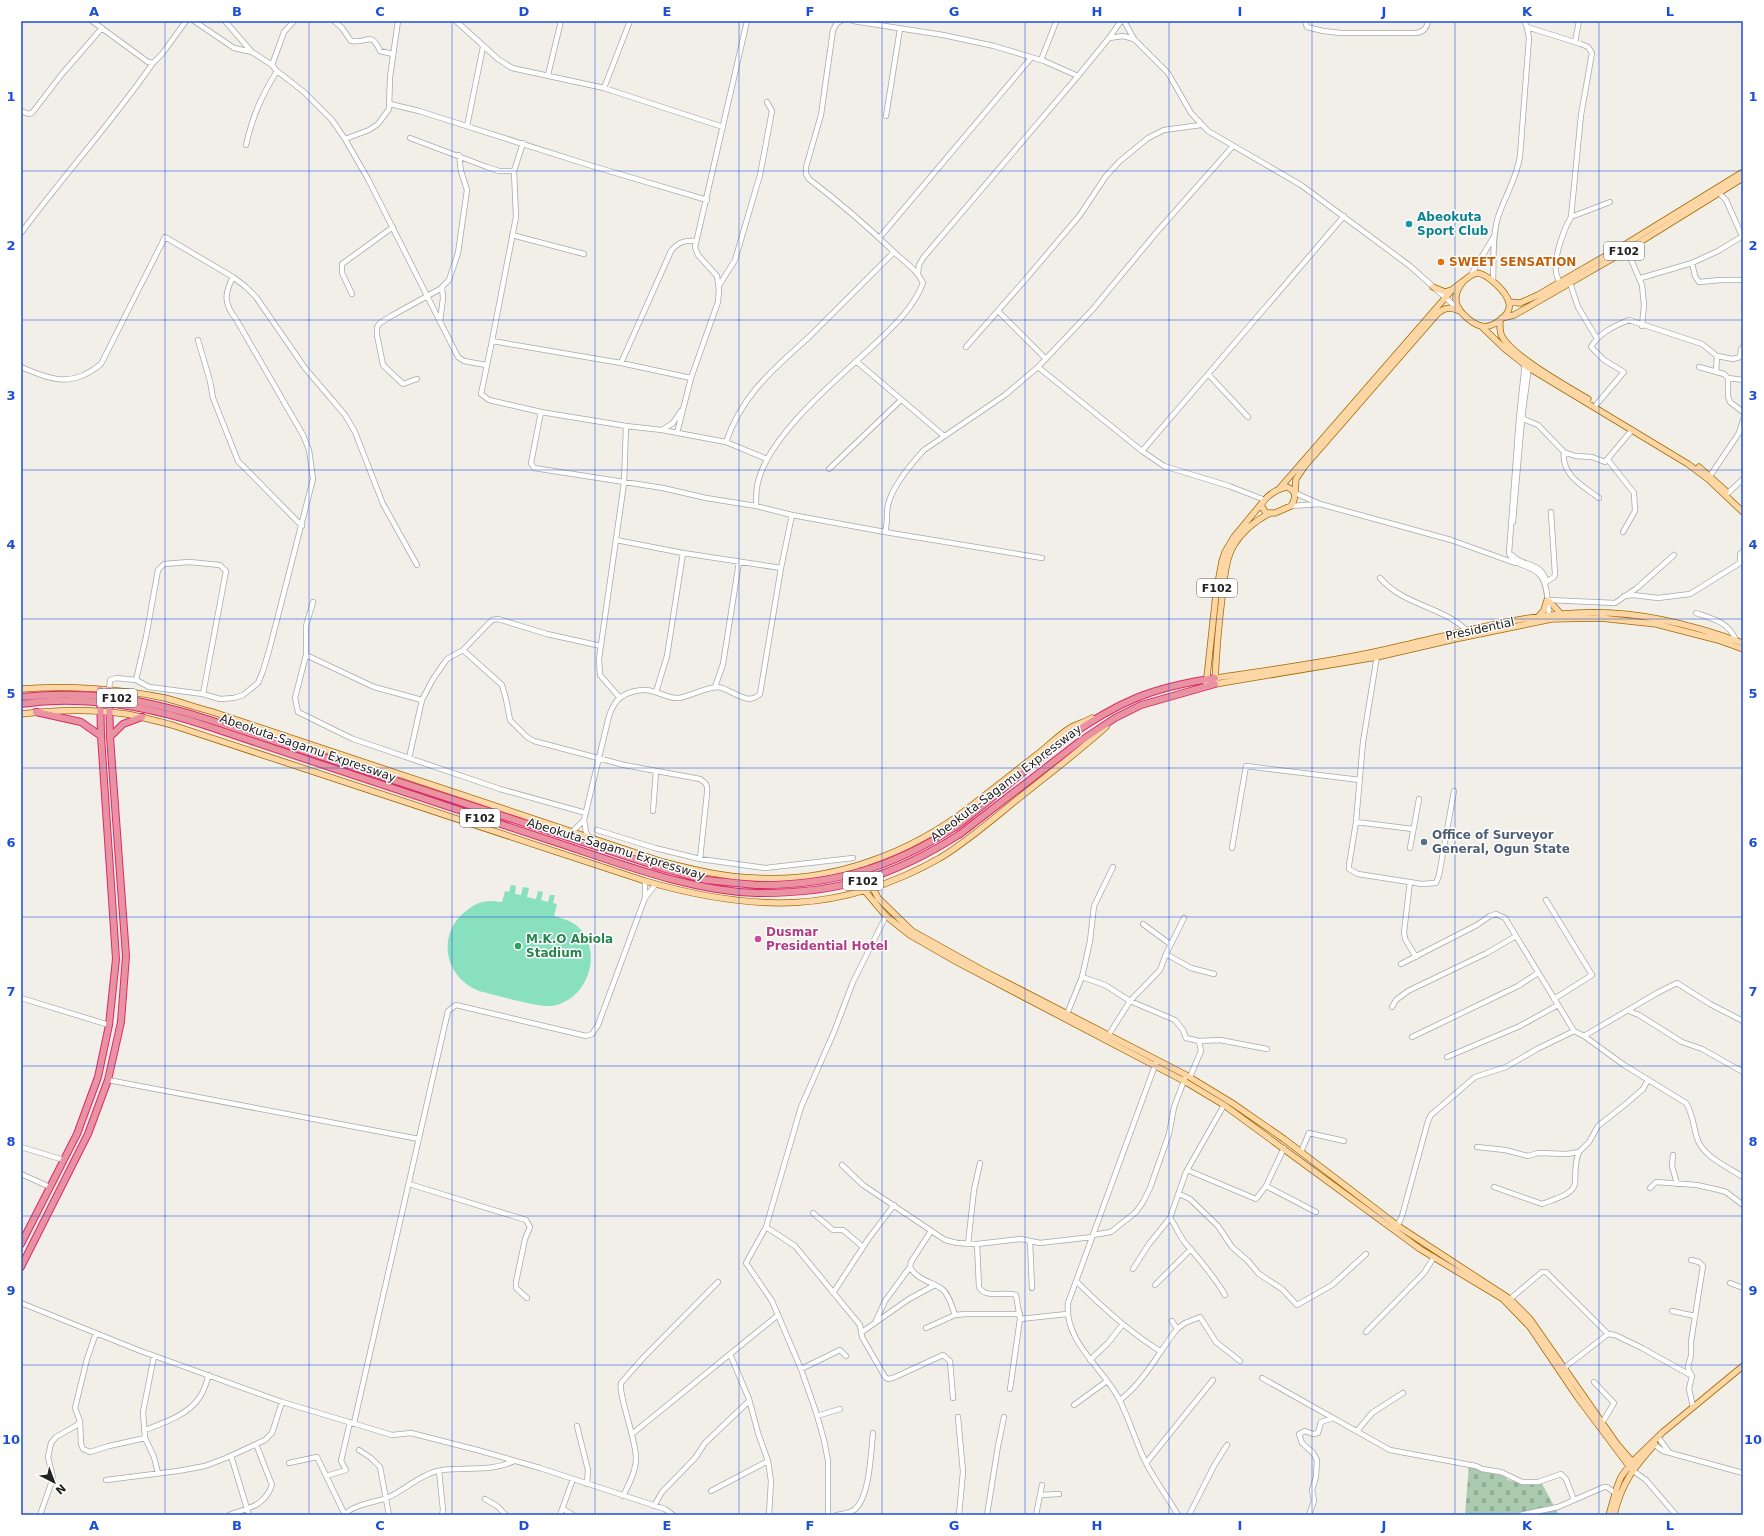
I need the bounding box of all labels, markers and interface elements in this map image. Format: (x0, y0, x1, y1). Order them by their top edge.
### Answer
text: A (89, 4, 99, 19)
text: B (232, 4, 242, 19)
text: C (375, 4, 385, 19)
text: D (519, 4, 530, 19)
text: E (663, 4, 671, 19)
text: F (806, 4, 814, 19)
text: G (949, 4, 959, 19)
text: H (1092, 4, 1102, 19)
text: I (1238, 4, 1242, 19)
text: J (1381, 4, 1386, 19)
text: K (1522, 4, 1533, 19)
text: L (1666, 4, 1674, 19)
text: 1 (6, 89, 16, 104)
text: 1 (1748, 89, 1758, 104)
place label: Abeokuta Sport Club (1417, 210, 1489, 238)
marker: Abeokuta Sport Club (1404, 219, 1414, 229)
text: 2 (6, 238, 16, 253)
text: 2 (1748, 238, 1758, 253)
road number: F102 (1604, 242, 1644, 260)
place label: SWEET SENSATION (1449, 255, 1576, 269)
marker: SWEET SENSATION (1436, 257, 1446, 267)
text: 3 (6, 388, 16, 403)
text: 3 (1748, 388, 1758, 403)
text: 4 (6, 537, 16, 552)
text: 4 (1748, 537, 1758, 552)
road number: F102 (1197, 579, 1237, 597)
street label: Presidential (1444, 615, 1516, 643)
text: 5 (6, 686, 16, 701)
text: 5 (1748, 686, 1758, 701)
road number: F102 (97, 689, 137, 707)
street label: Abeokuta-Sagamu Expressway (218, 711, 398, 785)
street label: Abeokuta-Sagamu Expressway (928, 722, 1084, 844)
road number: F102 (460, 809, 500, 827)
street label: Abeokuta-Sagamu Expressway (525, 815, 707, 883)
place label: Office of Surveyor General, Ogun State (1432, 828, 1570, 856)
text: 6 (6, 835, 16, 850)
text: 6 (1748, 835, 1758, 850)
marker: Office of Surveyor General, Ogun State (1419, 837, 1429, 847)
road number: F102 (843, 872, 883, 890)
place label: Dusmar Presidential Hotel (766, 925, 888, 953)
place label: M.K.O Abiola Stadium (526, 932, 613, 960)
marker: Dusmar Presidential Hotel (753, 934, 763, 944)
marker: M.K.O Abiola Stadium (513, 941, 523, 951)
text: 7 (6, 984, 16, 999)
text: 7 (1748, 984, 1758, 999)
text: 8 (6, 1134, 16, 1149)
text: 8 (1748, 1134, 1758, 1149)
text: 9 (6, 1283, 16, 1298)
text: 9 (1748, 1283, 1758, 1298)
text: 10 (2, 1432, 20, 1447)
text: 10 (1744, 1432, 1762, 1447)
north arrow (34, 1462, 74, 1502)
text: N (53, 1481, 68, 1497)
text: A (89, 1518, 99, 1533)
text: B (232, 1518, 242, 1533)
text: C (375, 1518, 385, 1533)
text: D (519, 1518, 530, 1533)
text: E (663, 1518, 671, 1533)
text: F (806, 1518, 814, 1533)
text: G (949, 1518, 959, 1533)
text: H (1092, 1518, 1102, 1533)
text: I (1238, 1518, 1242, 1533)
text: J (1381, 1518, 1386, 1533)
text: K (1522, 1518, 1533, 1533)
text: L (1666, 1518, 1674, 1533)

